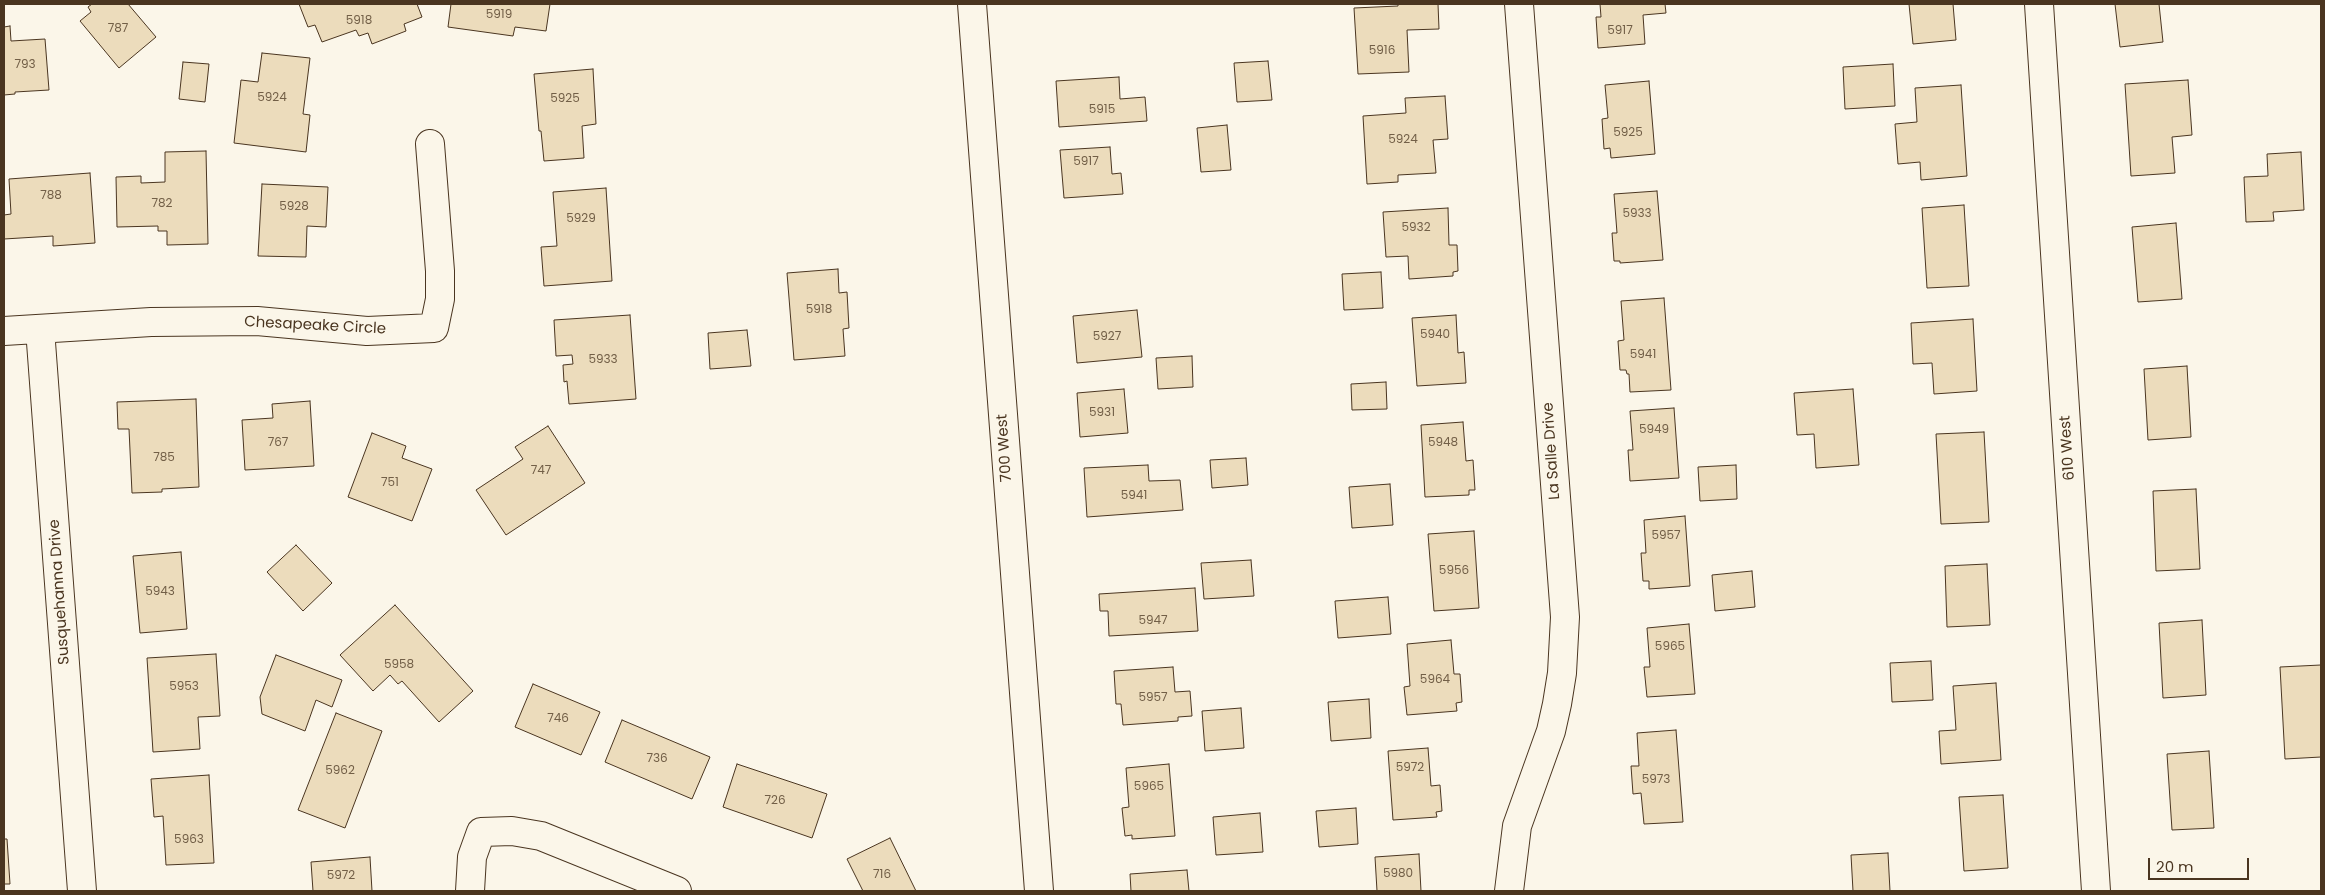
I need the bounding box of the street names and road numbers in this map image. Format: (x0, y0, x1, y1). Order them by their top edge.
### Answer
street label: Chesapeake Circle (244, 313, 386, 339)
street label: La Salle Drive (1540, 402, 1564, 500)
street label: 700 West (994, 413, 1016, 483)
street label: 610 West (2057, 415, 2079, 481)
street label: Susquehanna Drive (46, 519, 74, 665)

